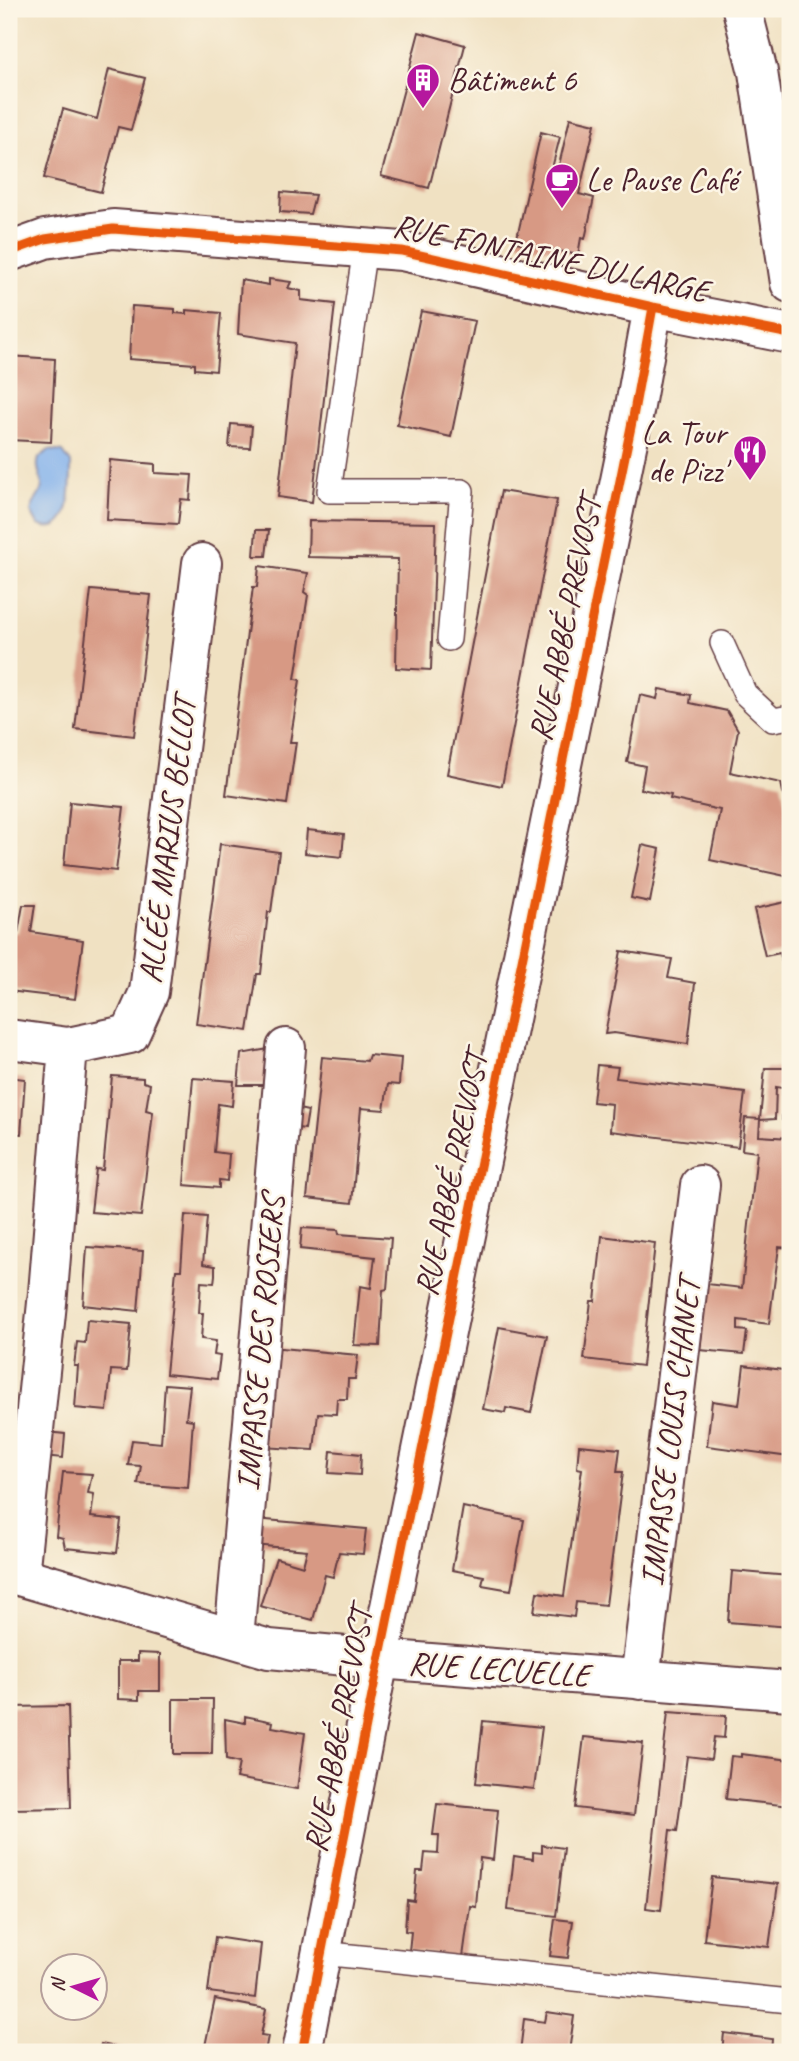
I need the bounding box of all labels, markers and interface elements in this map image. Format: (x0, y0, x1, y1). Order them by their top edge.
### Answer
place label: Bâtiment 6 (448, 59, 578, 101)
building icon: Bâtiment 6 (404, 61, 442, 110)
place label: Le Pause Café (586, 159, 743, 201)
cafe icon: Le Pause Café (543, 161, 581, 210)
street label: RUE FONTAINE DU LARGE (389, 204, 717, 313)
place label: La Tour de Pizz' (641, 412, 732, 492)
restaurant icon: La Tour de Pizz' (731, 433, 769, 482)
street label: RUE ABBÉ PREVOST (519, 486, 613, 745)
street label: ALLÉE MARIUS BELLOT (129, 688, 206, 985)
street label: RUE ABBÉ PREVOST (405, 1041, 499, 1300)
street label: IMPASSE DES ROSIERS (226, 1188, 294, 1492)
street label: IMPASSE LOUIS CHANET (630, 1269, 711, 1588)
street label: RUE ABBÉ PREVOST (294, 1597, 384, 1856)
street label: RUE LECUELLE (407, 1642, 595, 1697)
north arrow (38, 1952, 108, 2022)
text: N (46, 1975, 71, 1993)

